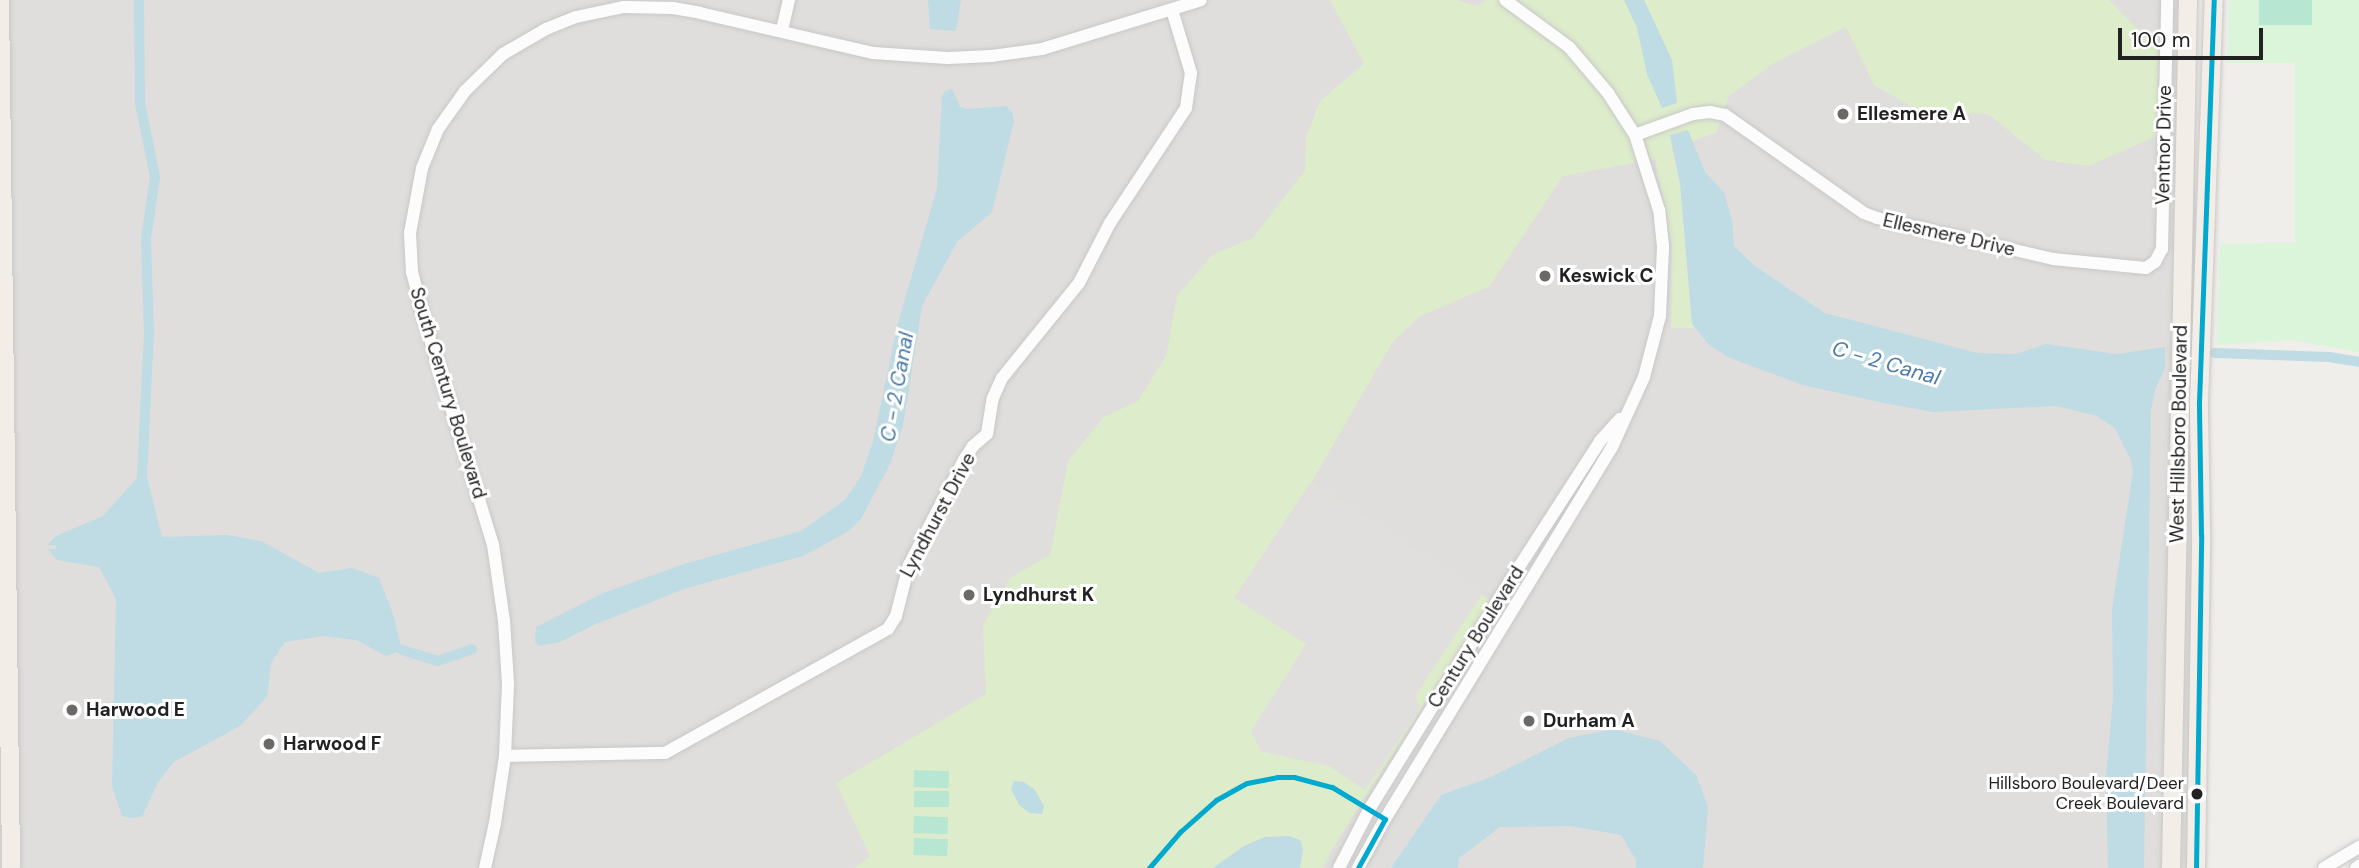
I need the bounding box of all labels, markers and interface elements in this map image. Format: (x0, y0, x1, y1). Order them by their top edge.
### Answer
scale bar (2121, 14, 2266, 58)
text: 100 m (2131, 26, 2191, 54)
street label: Ventnor Drive (2152, 85, 2176, 205)
place label: Ellesmere A (1857, 103, 1966, 125)
marker: Ellesmere A (1835, 106, 1851, 122)
street label: Ellesmere Drive (1881, 209, 2017, 261)
place label: Keswick C (1559, 265, 1654, 287)
marker: Keswick C (1537, 268, 1553, 284)
street label: South Century Boulevard (405, 285, 491, 501)
street label: West Hillsboro Boulevard (2166, 325, 2192, 543)
water label: C - 2 Canal (875, 330, 919, 444)
water label: C - 2 Canal (1829, 336, 1943, 390)
street label: Lyndhurst Drive (896, 449, 980, 581)
street label: Century Boulevard (1423, 562, 1529, 712)
place label: Lyndhurst K (983, 584, 1094, 606)
marker: Lyndhurst K (961, 587, 977, 603)
place label: Harwood E (86, 699, 185, 721)
marker: Harwood E (64, 702, 80, 718)
place label: Durham A (1543, 710, 1635, 732)
marker: Durham A (1521, 713, 1537, 729)
place label: Harwood F (283, 733, 381, 755)
marker: Harwood F (261, 736, 277, 752)
place label: Hillsboro Boulevard/Deer Creek Boulevard (1988, 774, 2184, 814)
marker: Hillsboro Boulevard/Deer Creek Boulevard (2190, 787, 2204, 801)

